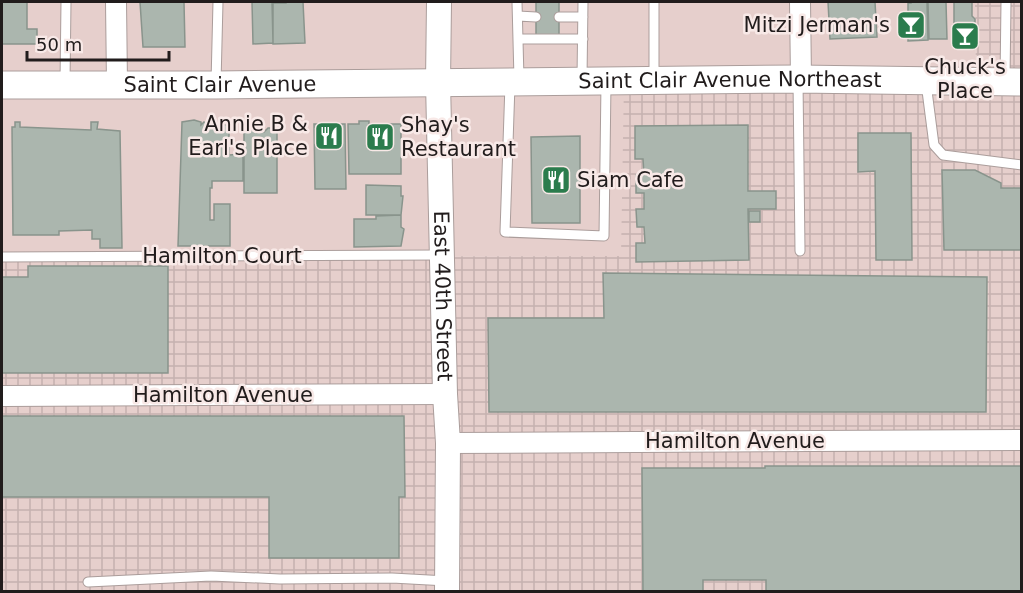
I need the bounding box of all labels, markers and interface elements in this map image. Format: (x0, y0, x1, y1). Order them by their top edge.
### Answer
bar icon: Mitzi Jerman's (895, 9, 927, 41)
place label: Mitzi Jerman's (744, 13, 890, 37)
bar icon: Chuck's Place (949, 20, 981, 52)
scale bar (27, 24, 170, 62)
text: 50 m (36, 34, 82, 55)
place label: Chuck's Place (924, 55, 1006, 103)
street label: Saint Clair Avenue Northeast (578, 67, 882, 93)
street label: Saint Clair Avenue (124, 72, 317, 97)
place label: Annie B & Earl's Place (188, 112, 308, 160)
place label: Shay's Restaurant (401, 113, 516, 161)
restaurant icon: Annie B & Earl's Place (313, 120, 345, 152)
restaurant icon: Shay's Restaurant (364, 121, 396, 153)
restaurant icon: Siam Cafe (540, 164, 572, 196)
place label: Siam Cafe (577, 168, 684, 192)
street label: East 40th Street (429, 210, 457, 382)
street label: Hamilton Court (142, 244, 302, 268)
street label: Hamilton Avenue (133, 383, 313, 407)
street label: Hamilton Avenue (645, 429, 825, 453)

